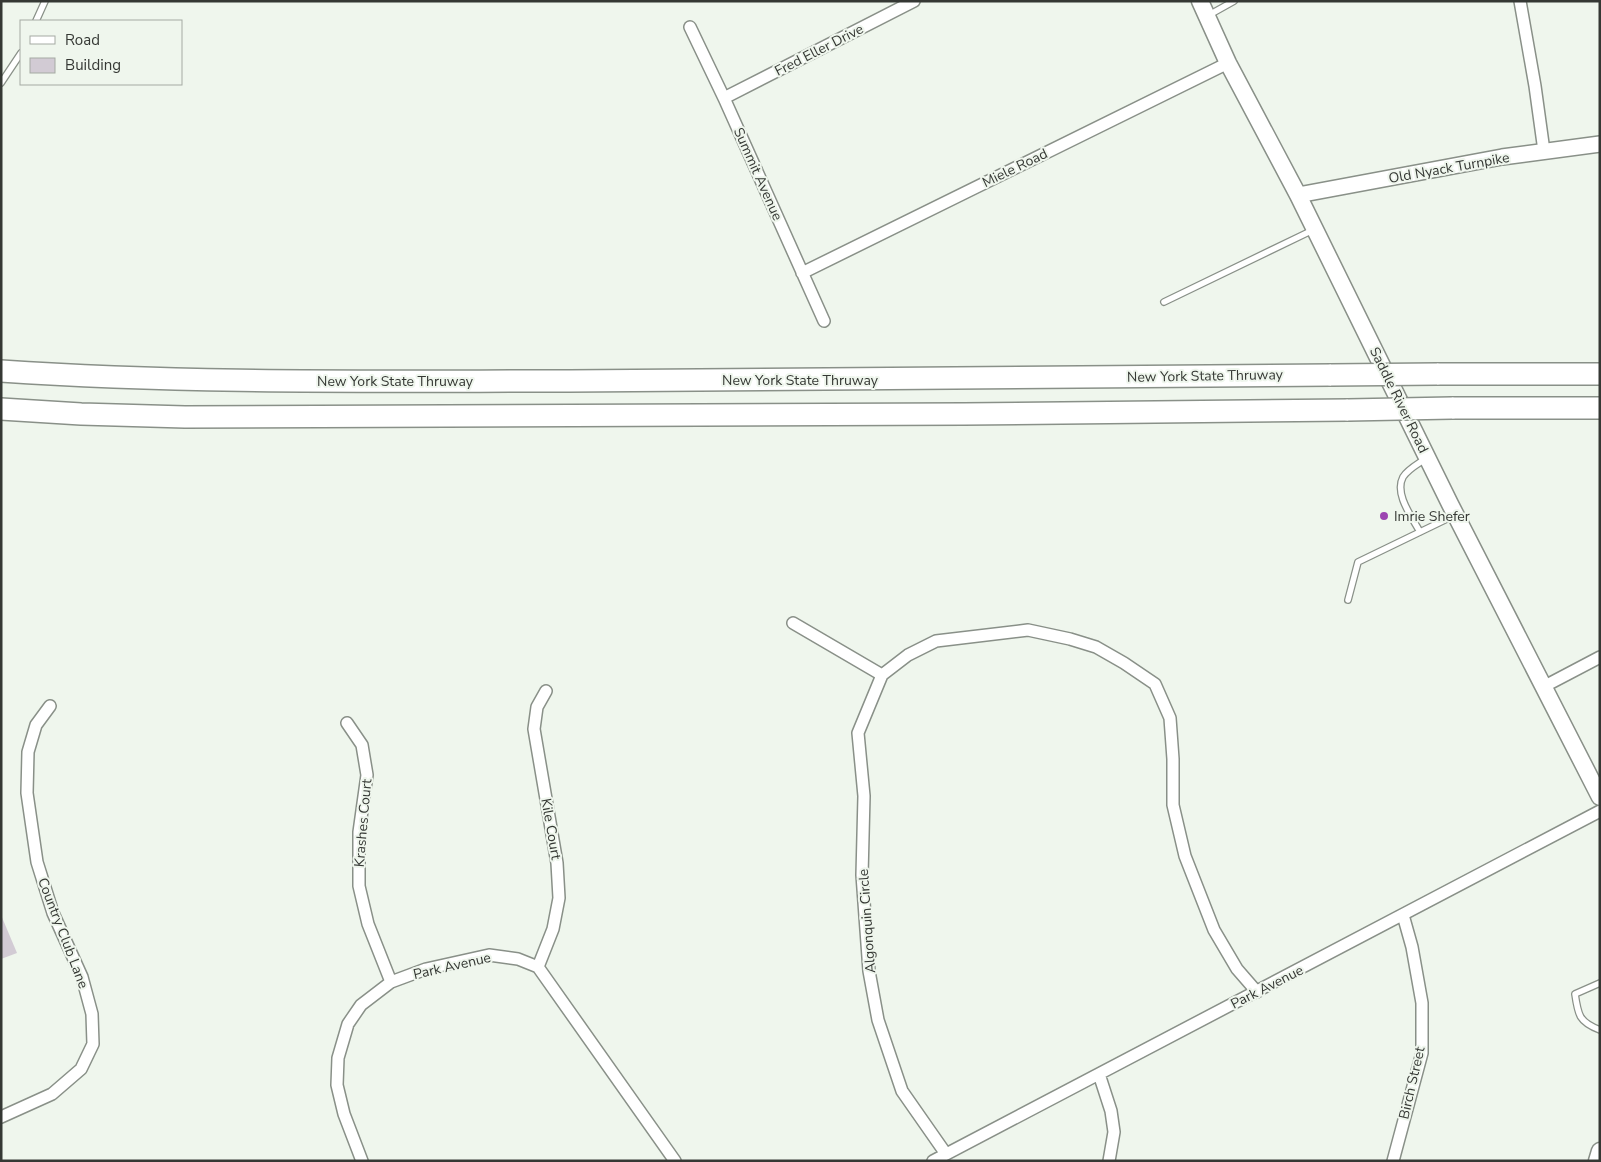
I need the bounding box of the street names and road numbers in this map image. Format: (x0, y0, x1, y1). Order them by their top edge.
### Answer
street label: Fred Eller Drive (771, 19, 867, 81)
street label: Summit Avenue (729, 125, 787, 223)
street label: Miele Road (979, 144, 1051, 192)
street label: Old Nyack Turnpike (1387, 148, 1511, 188)
street label: Saddle River Road (1365, 344, 1433, 456)
street label: New York State Thruway (1127, 365, 1284, 387)
street label: New York State Thruway (722, 371, 879, 390)
street label: New York State Thruway (317, 372, 474, 391)
street label: Krashes Court (350, 778, 376, 868)
street label: Kile Court (536, 797, 566, 861)
street label: Algonquin Circle (854, 868, 880, 974)
street label: Country Club Lane (33, 875, 93, 991)
street label: Park Avenue (411, 948, 493, 984)
street label: Park Avenue (1227, 961, 1307, 1013)
street label: Birch Street (1394, 1045, 1430, 1121)

